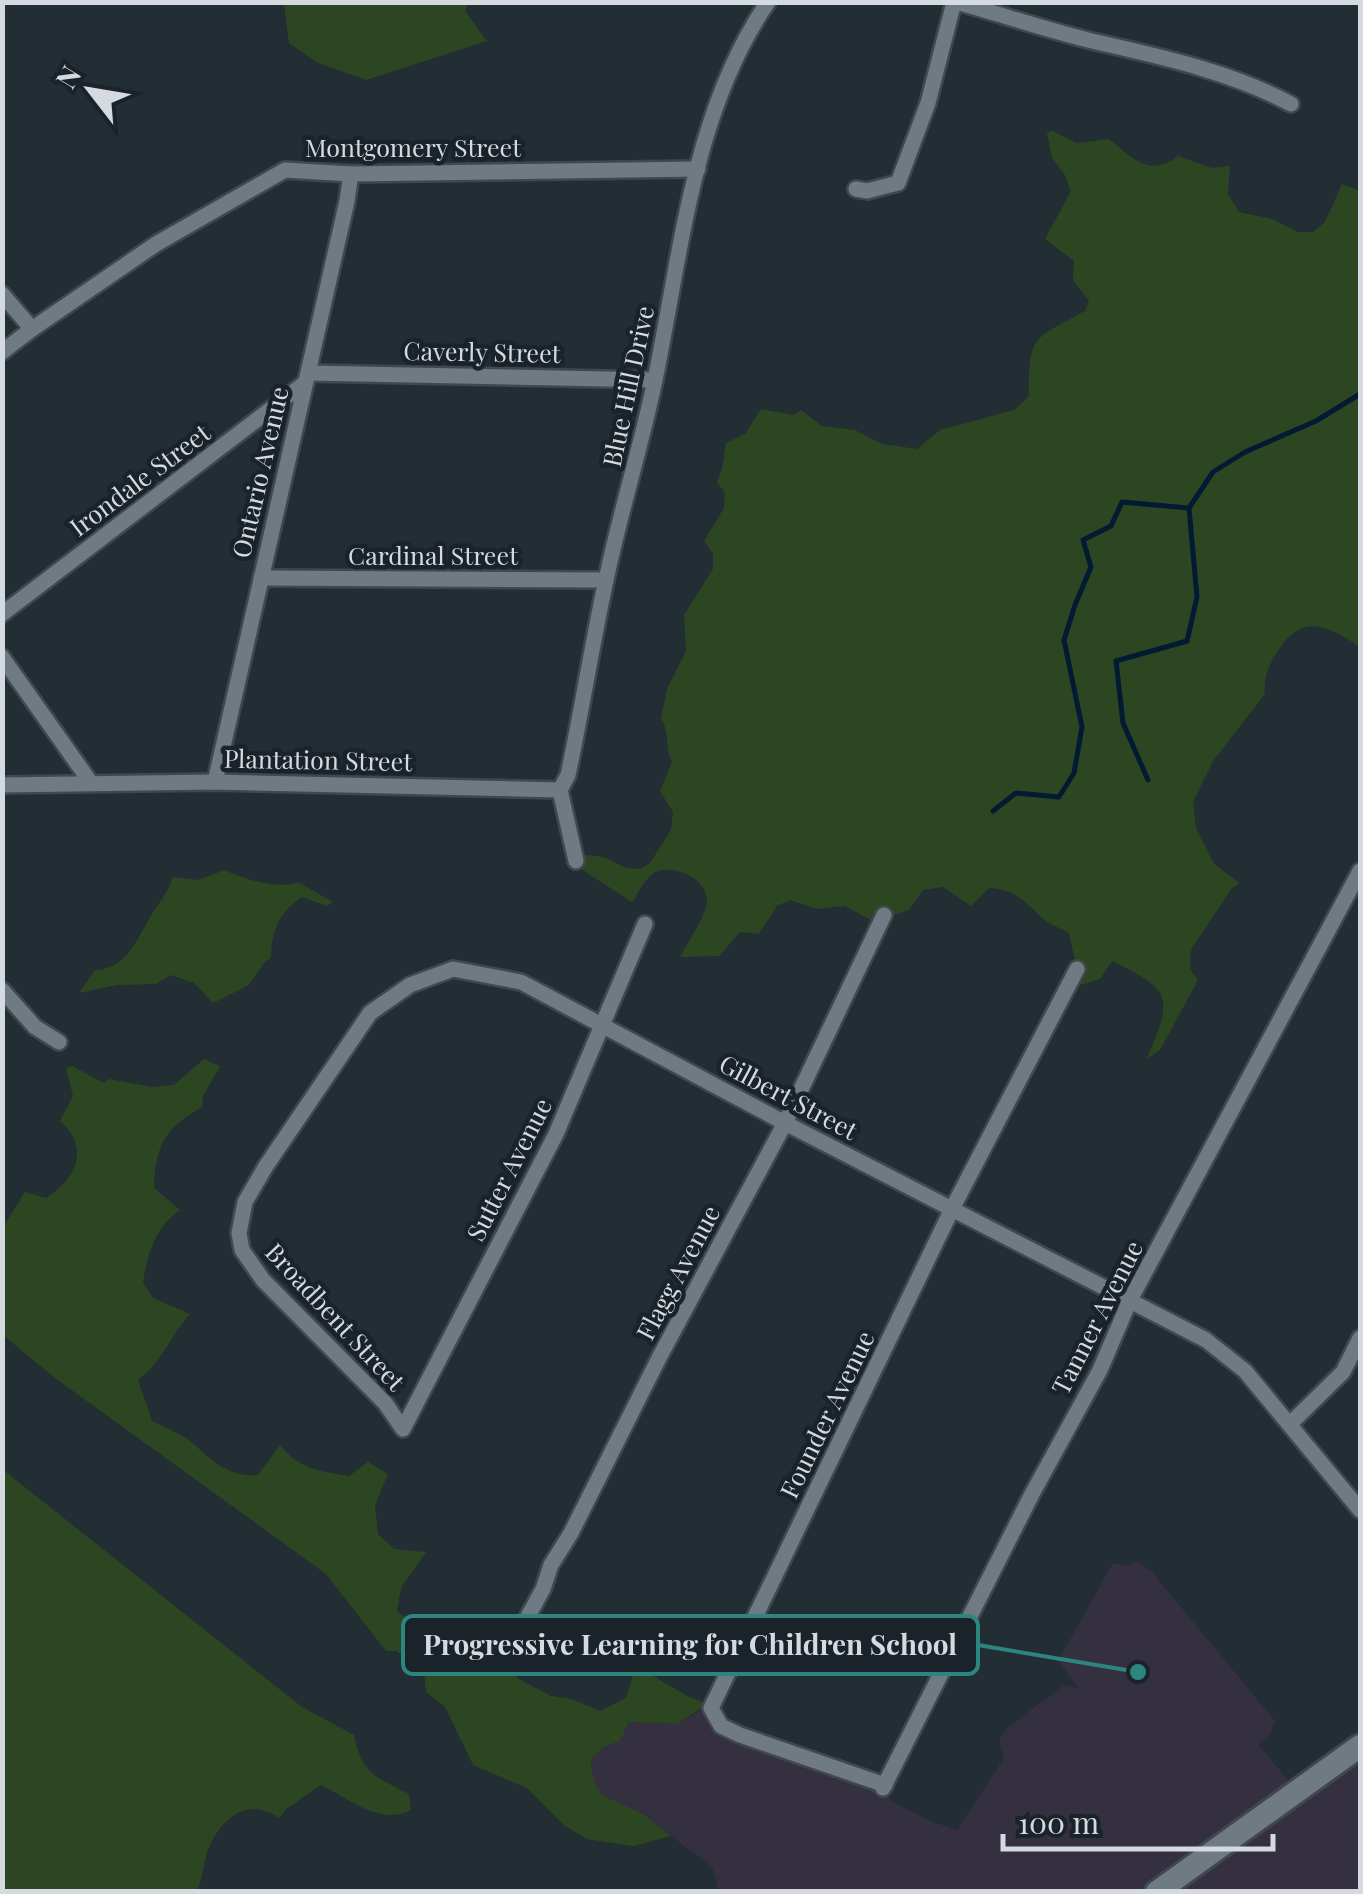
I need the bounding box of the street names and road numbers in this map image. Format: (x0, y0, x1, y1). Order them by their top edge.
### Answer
street label: Montgomery Street (305, 130, 522, 163)
street label: Blue Hill Drive (594, 302, 660, 470)
street label: Caverly Street (403, 333, 562, 369)
street label: Ontario Avenue (223, 383, 295, 561)
street label: Irondale Street (62, 415, 217, 543)
street label: Cardinal Street (348, 538, 519, 571)
street label: Plantation Street (224, 741, 414, 777)
street label: Gilbert Street (714, 1046, 865, 1147)
street label: Sutter Avenue (458, 1092, 558, 1246)
street label: Flagg Avenue (628, 1199, 726, 1345)
street label: Tanner Avenue (1043, 1234, 1149, 1400)
street label: Broadbent Street (259, 1235, 414, 1398)
street label: Founder Avenue (771, 1325, 881, 1503)

